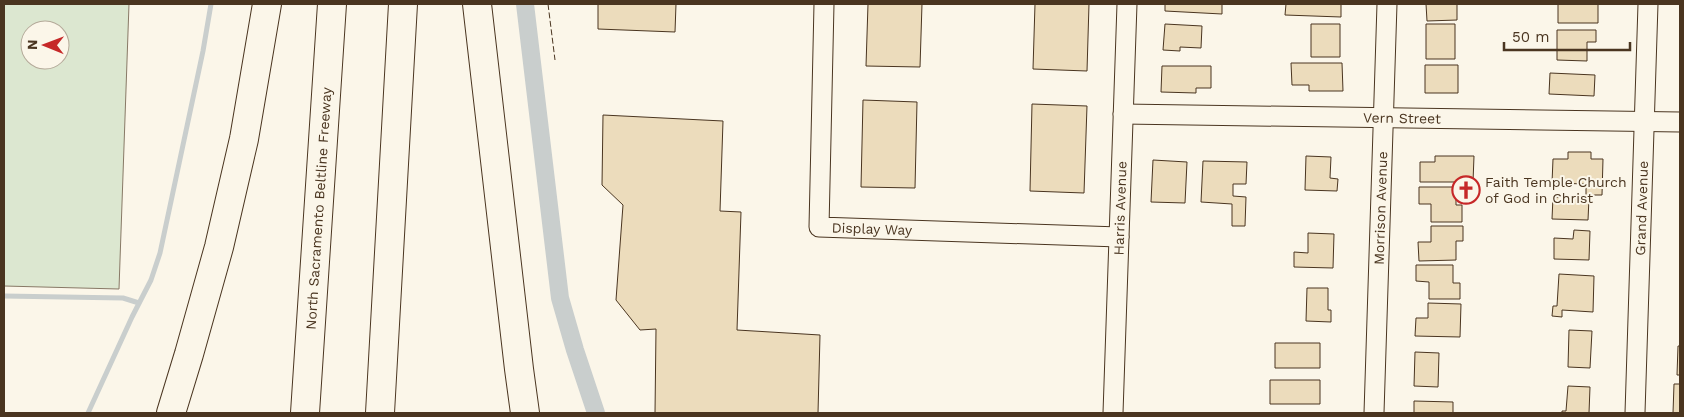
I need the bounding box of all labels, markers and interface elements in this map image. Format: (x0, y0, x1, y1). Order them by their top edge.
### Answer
north arrow (20, 20, 70, 70)
scale bar (1504, 20, 1630, 52)
text: 50 m (1512, 28, 1549, 46)
text: N (24, 39, 40, 50)
street label: North Sacramento Beltline Freeway (303, 86, 335, 330)
street label: Vern Street (1363, 109, 1441, 127)
street label: Morrison Avenue (1371, 151, 1390, 265)
street label: Grand Avenue (1632, 160, 1651, 256)
street label: Harris Avenue (1110, 161, 1130, 256)
place label: Faith Temple Church of God in Christ (1485, 174, 1627, 206)
church icon: Faith Temple Church of God in Christ (1451, 175, 1481, 205)
street label: Display Way (831, 219, 913, 238)

